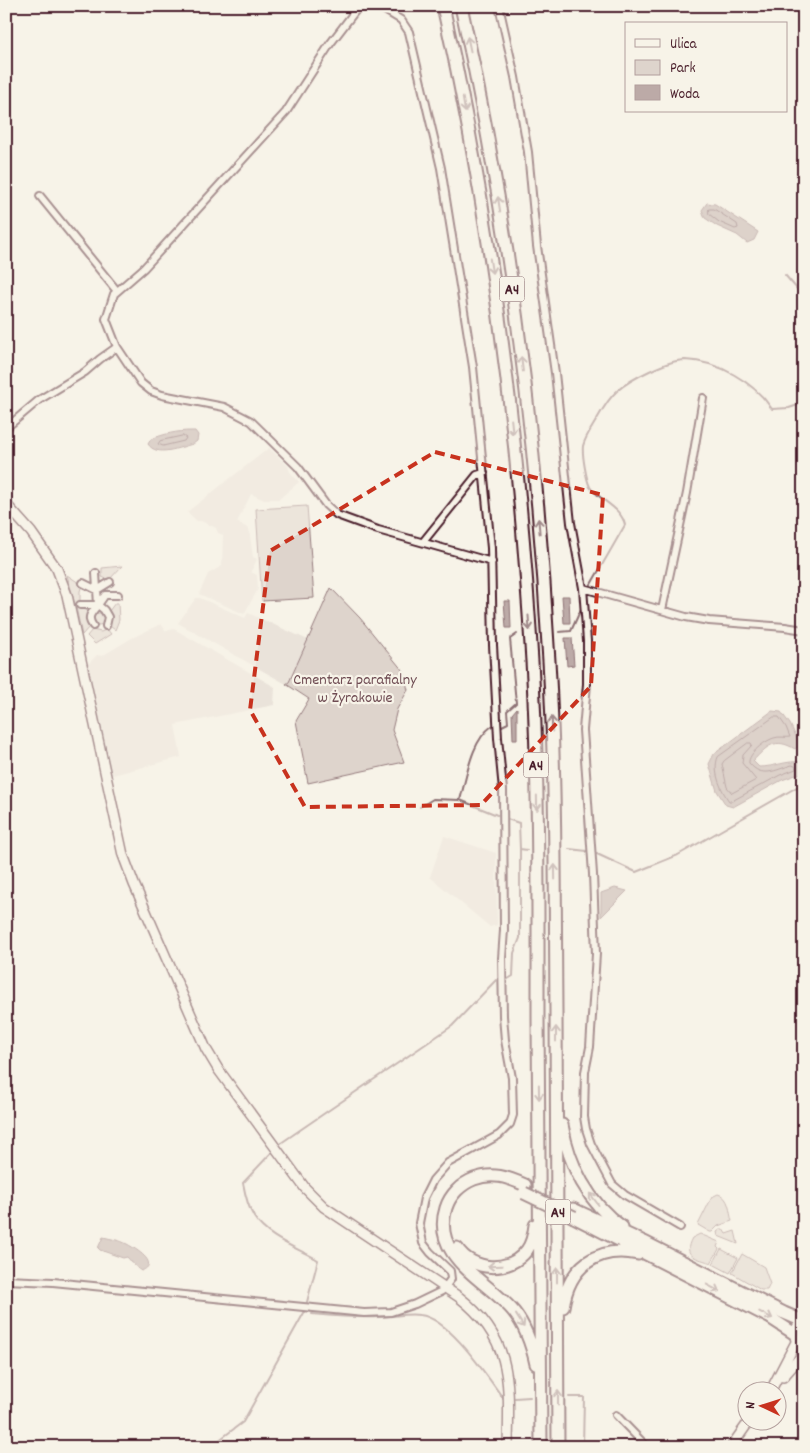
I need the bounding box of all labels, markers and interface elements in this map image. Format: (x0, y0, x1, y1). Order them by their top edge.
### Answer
legend (625, 22, 788, 112)
text: Ulica (670, 34, 698, 56)
one-way arrow (464, 36, 473, 52)
text: Park (670, 58, 696, 80)
text: Woda (670, 84, 700, 106)
one-way arrow (460, 97, 469, 113)
one-way arrow (493, 196, 503, 212)
one-way arrow (486, 257, 496, 273)
road number: A4 (500, 276, 524, 302)
one-way arrow (517, 357, 527, 373)
one-way arrow (507, 418, 517, 434)
one-way arrow (534, 518, 544, 534)
one-way arrow (525, 615, 534, 631)
park label: Cmentarz parafialny w Żyrakowie (293, 669, 417, 710)
one-way arrow (547, 717, 556, 733)
road number: A4 (524, 752, 548, 778)
one-way arrow (532, 794, 542, 811)
one-way arrow (550, 864, 560, 880)
one-way arrow (551, 1027, 561, 1043)
one-way arrow (534, 1084, 544, 1100)
one-way arrow (589, 1192, 599, 1206)
road number: A4 (546, 1200, 570, 1224)
one-way arrow (487, 1261, 503, 1271)
one-way arrow (552, 1267, 562, 1284)
one-way arrow (706, 1283, 721, 1293)
one-way arrow (758, 1311, 773, 1320)
one-way arrow (515, 1313, 525, 1327)
north arrow (738, 1380, 788, 1430)
one-way arrow (553, 1390, 563, 1406)
text: N (741, 1401, 761, 1409)

